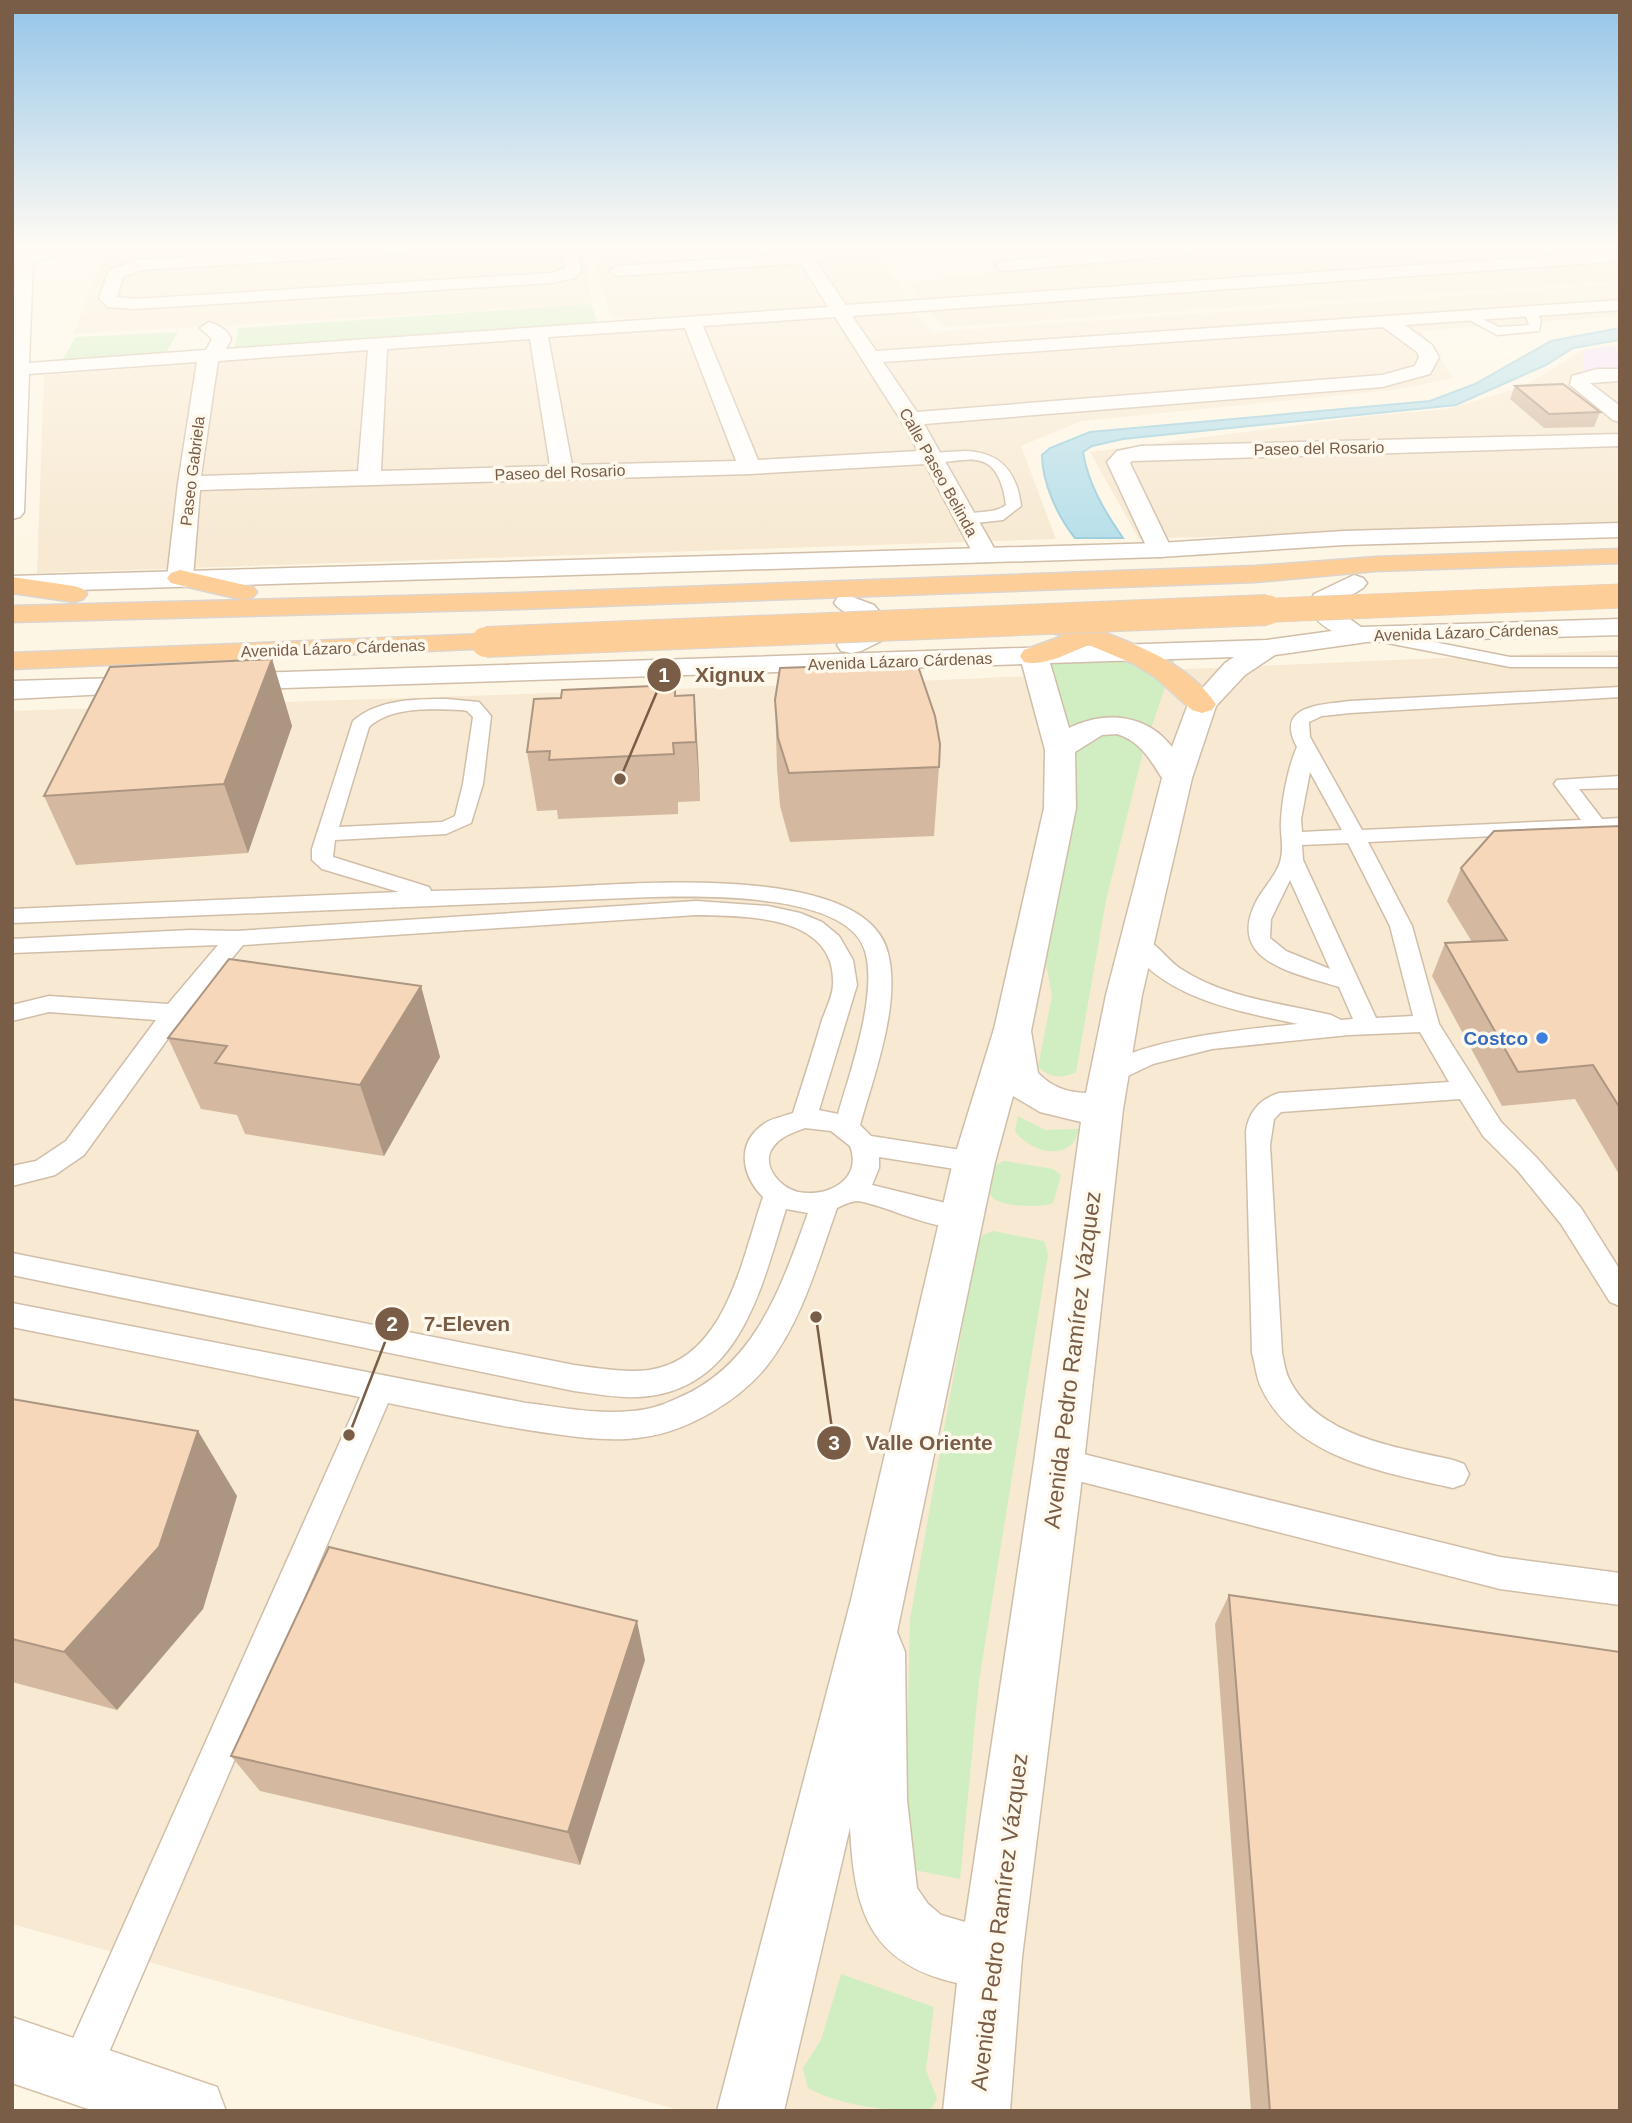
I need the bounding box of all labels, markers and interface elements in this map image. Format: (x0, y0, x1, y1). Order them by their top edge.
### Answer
street label: Calle Paseo Belinda (896, 405, 981, 539)
street label: Paseo Gabriela (177, 415, 208, 527)
street label: Paseo del Rosario (1253, 439, 1385, 458)
street label: Paseo del Rosario (494, 462, 626, 483)
street label: Avenida Lázaro Cárdenas (1373, 621, 1559, 644)
street label: Avenida Lázaro Cárdenas (240, 637, 426, 660)
street label: Avenida Lázaro Cárdenas (807, 650, 993, 673)
callout: Xignux (646, 654, 779, 696)
text: 1 (658, 663, 670, 686)
text: Xignux (695, 663, 765, 686)
place label: Costco (1464, 1028, 1528, 1049)
marker: Costco (1534, 1030, 1550, 1046)
street label: Avenida Pedro Ramírez Vázquez (1038, 1190, 1106, 1530)
callout: 7-Eleven (375, 1303, 524, 1345)
text: 2 (386, 1312, 398, 1335)
text: 7-Eleven (424, 1312, 510, 1335)
callout: Valle Oriente (816, 1422, 1006, 1464)
text: 3 (828, 1431, 840, 1454)
text: Valle Oriente (865, 1431, 993, 1454)
street label: Avenida Pedro Ramírez Vázquez (965, 1752, 1033, 2092)

